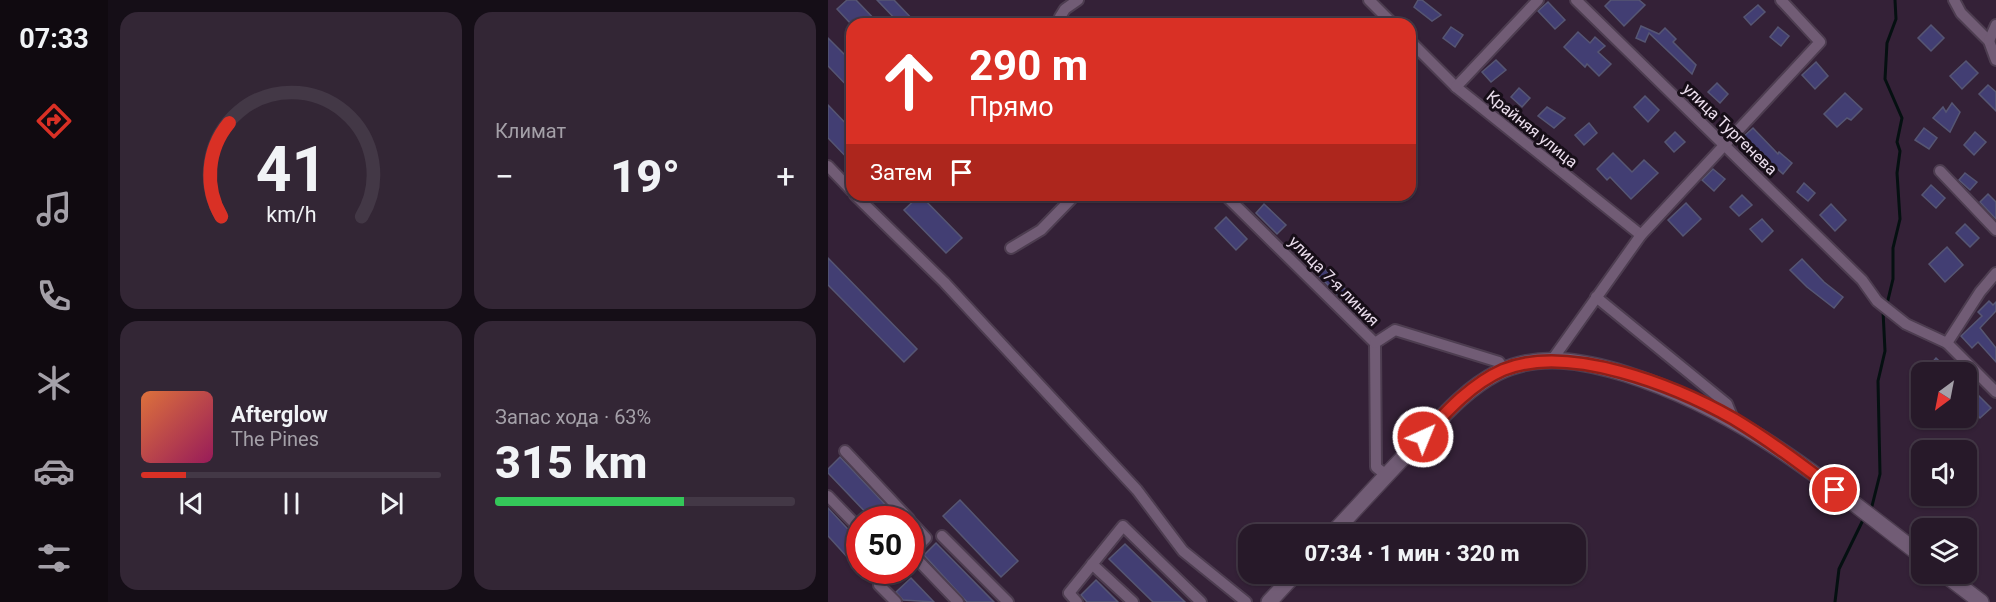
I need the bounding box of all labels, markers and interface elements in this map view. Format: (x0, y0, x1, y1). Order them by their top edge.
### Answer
text: 07:33 (19, 23, 89, 55)
text: 290 m (969, 41, 1088, 90)
icon: ahead (870, 42, 948, 120)
street label: улица Тургенева (1679, 79, 1781, 179)
street label: Крайняя улица (1483, 86, 1581, 172)
text: Прямо (969, 91, 1054, 123)
icon: directions (33, 100, 75, 142)
text: Климат (495, 119, 566, 143)
text: 41 (255, 133, 327, 206)
text: 19° (610, 150, 680, 203)
icon: arrive (945, 156, 978, 189)
text: − (495, 157, 514, 196)
text: + (776, 157, 795, 196)
text: Затем (870, 160, 933, 185)
icon: music (33, 188, 75, 230)
text: km/h (266, 203, 316, 228)
street label: улица 7-я линия (1285, 232, 1383, 330)
icon: phone (33, 275, 75, 317)
icon: climate (33, 362, 75, 404)
north arrow (1911, 362, 1977, 428)
map controls (1911, 362, 1977, 584)
text: Afterglow (231, 402, 328, 427)
text: Запас хода · 63% (495, 405, 651, 429)
position arrow (1391, 405, 1455, 469)
text: The Pines (231, 427, 319, 451)
text: 315 km (495, 436, 647, 489)
button: sound (1911, 440, 1977, 506)
icon: car (33, 450, 75, 492)
pin (1809, 464, 1860, 515)
icon: arrive (1818, 473, 1851, 506)
icon: previous (175, 487, 208, 520)
icon: pause (275, 487, 308, 520)
icon: next (375, 487, 408, 520)
speed limit sign: 50 (846, 506, 924, 584)
button: layers (1911, 518, 1977, 584)
icon: filters (33, 537, 75, 579)
text: 07:34 · 1 мин · 320 m (1304, 541, 1520, 566)

